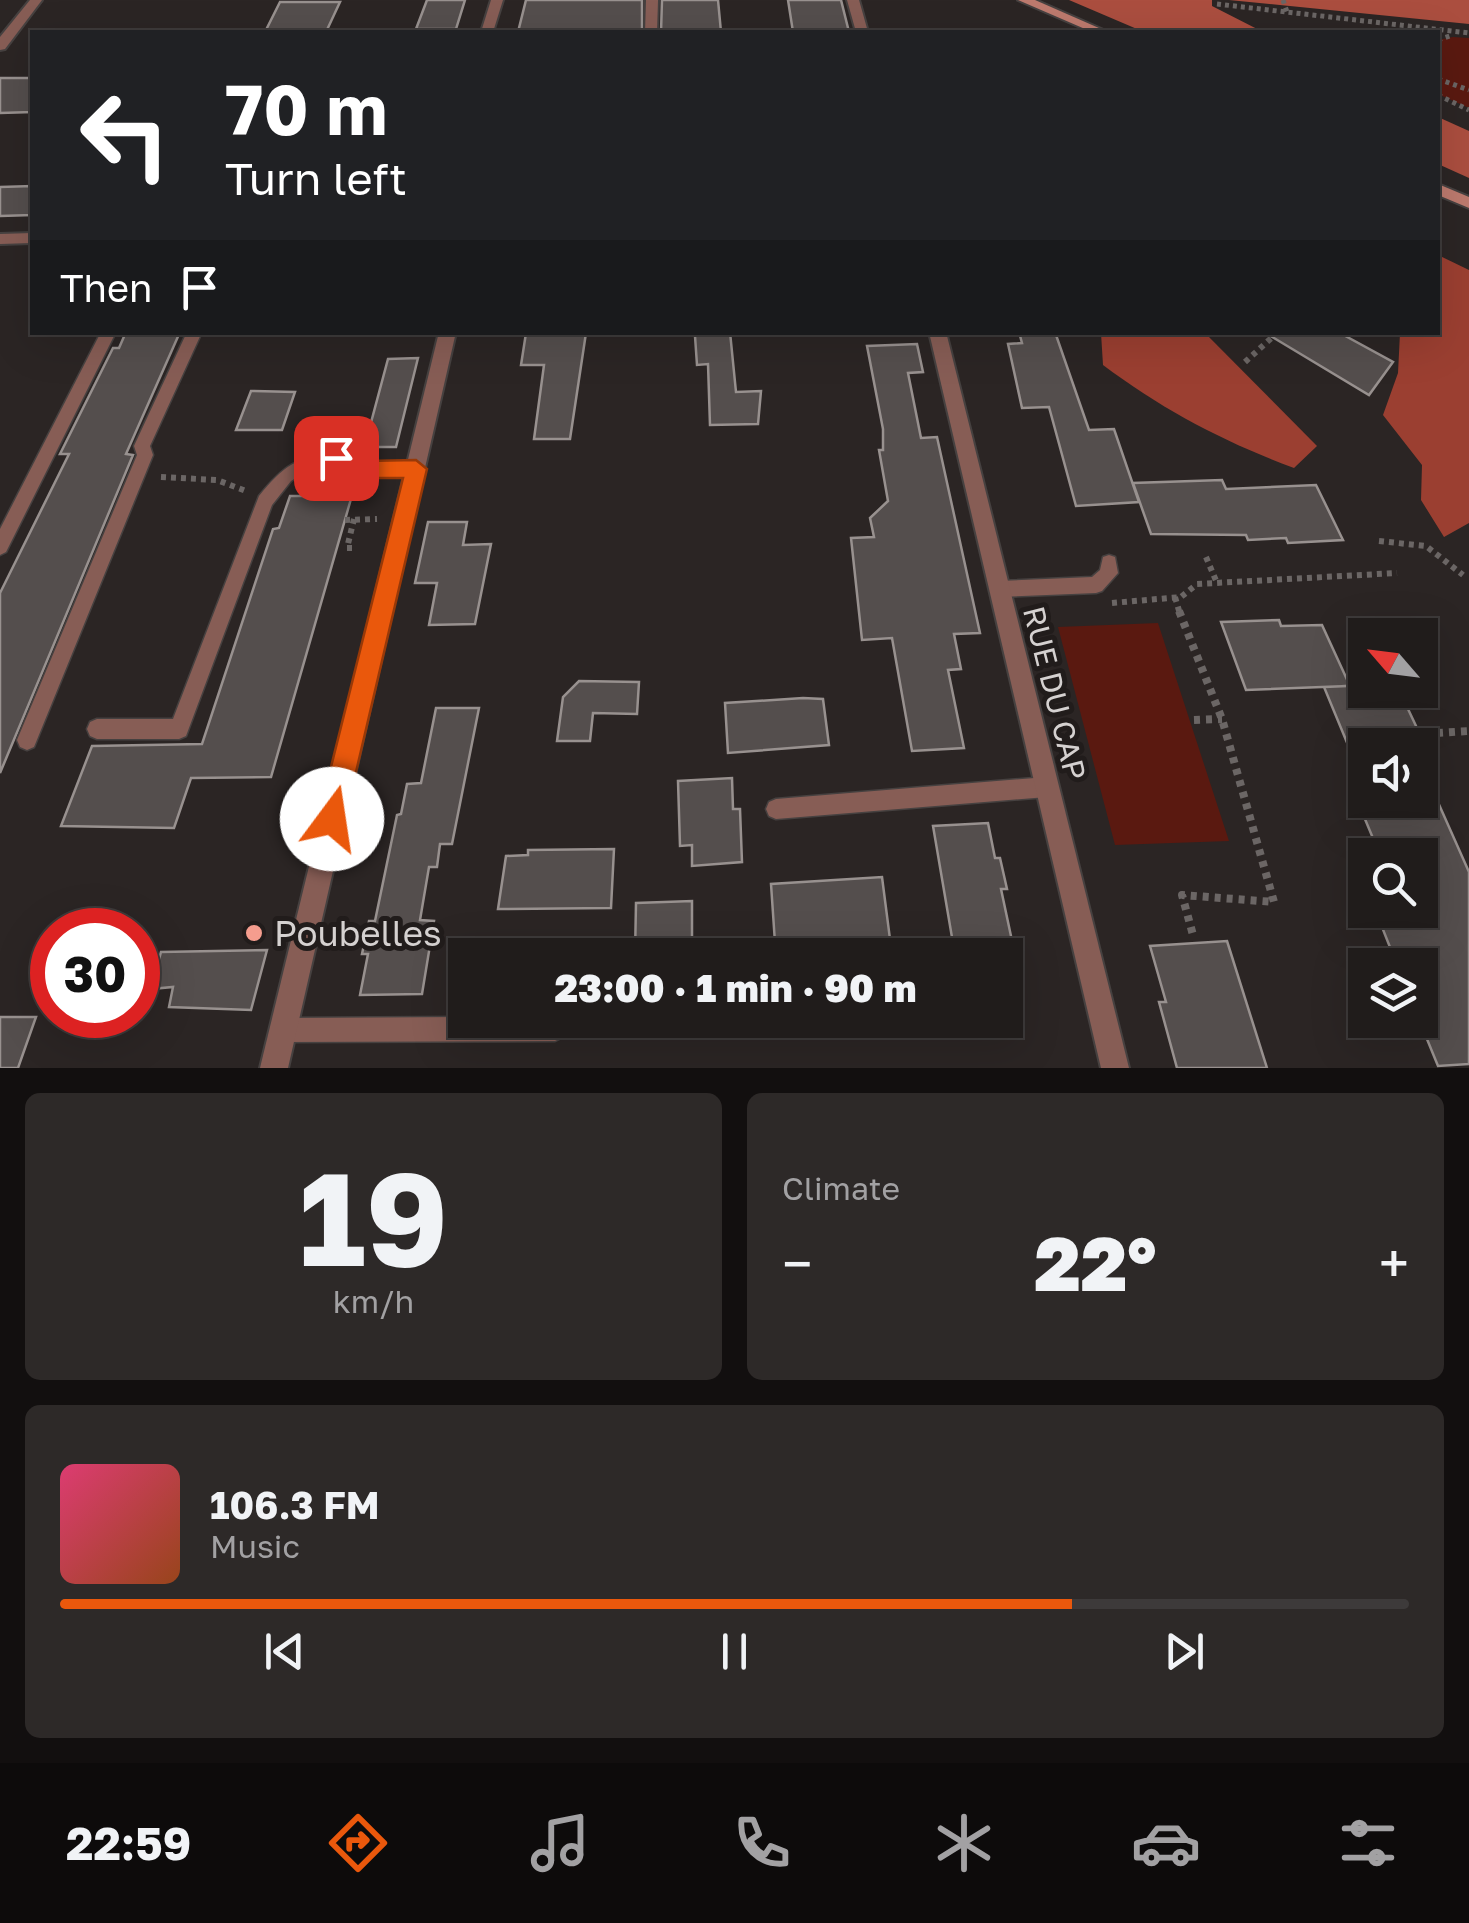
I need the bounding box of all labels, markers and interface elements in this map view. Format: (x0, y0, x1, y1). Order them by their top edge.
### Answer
text: 70 m (225, 66, 387, 150)
icon: left (60, 70, 190, 200)
text: Turn left (225, 151, 407, 205)
icon: arrive (172, 260, 227, 315)
text: Then (60, 265, 152, 310)
pin (294, 416, 379, 501)
icon: arrive (309, 431, 364, 486)
street label: RUE DU CAP (1016, 602, 1094, 784)
north arrow (1348, 618, 1438, 708)
map controls (1348, 618, 1438, 1038)
button: sound (1348, 728, 1438, 818)
position arrow (280, 767, 384, 871)
button: search (1348, 838, 1438, 928)
speed limit sign: 30 (30, 908, 160, 1038)
place label: Poubelles (274, 912, 441, 954)
marker: Poubelles (243, 922, 265, 944)
button: layers (1348, 948, 1438, 1038)
text: 23:00 · 1 min · 90 m (554, 965, 917, 1010)
text: 19 (299, 1139, 448, 1295)
text: Climate (782, 1169, 900, 1207)
text: 22° (1034, 1217, 1157, 1308)
text: − (782, 1230, 812, 1296)
text: + (1379, 1230, 1409, 1296)
text: km/h (333, 1282, 414, 1320)
text: 106.3 FM (210, 1482, 380, 1527)
text: Music (210, 1527, 300, 1565)
icon: previous (257, 1624, 312, 1679)
icon: pause (707, 1624, 762, 1679)
icon: next (1157, 1624, 1212, 1679)
icon: directions (323, 1808, 393, 1878)
icon: music (525, 1808, 595, 1878)
icon: phone (727, 1808, 797, 1878)
icon: climate (929, 1808, 999, 1878)
icon: car (1131, 1808, 1201, 1878)
icon: filters (1333, 1808, 1403, 1878)
text: 22:59 (66, 1816, 191, 1870)

